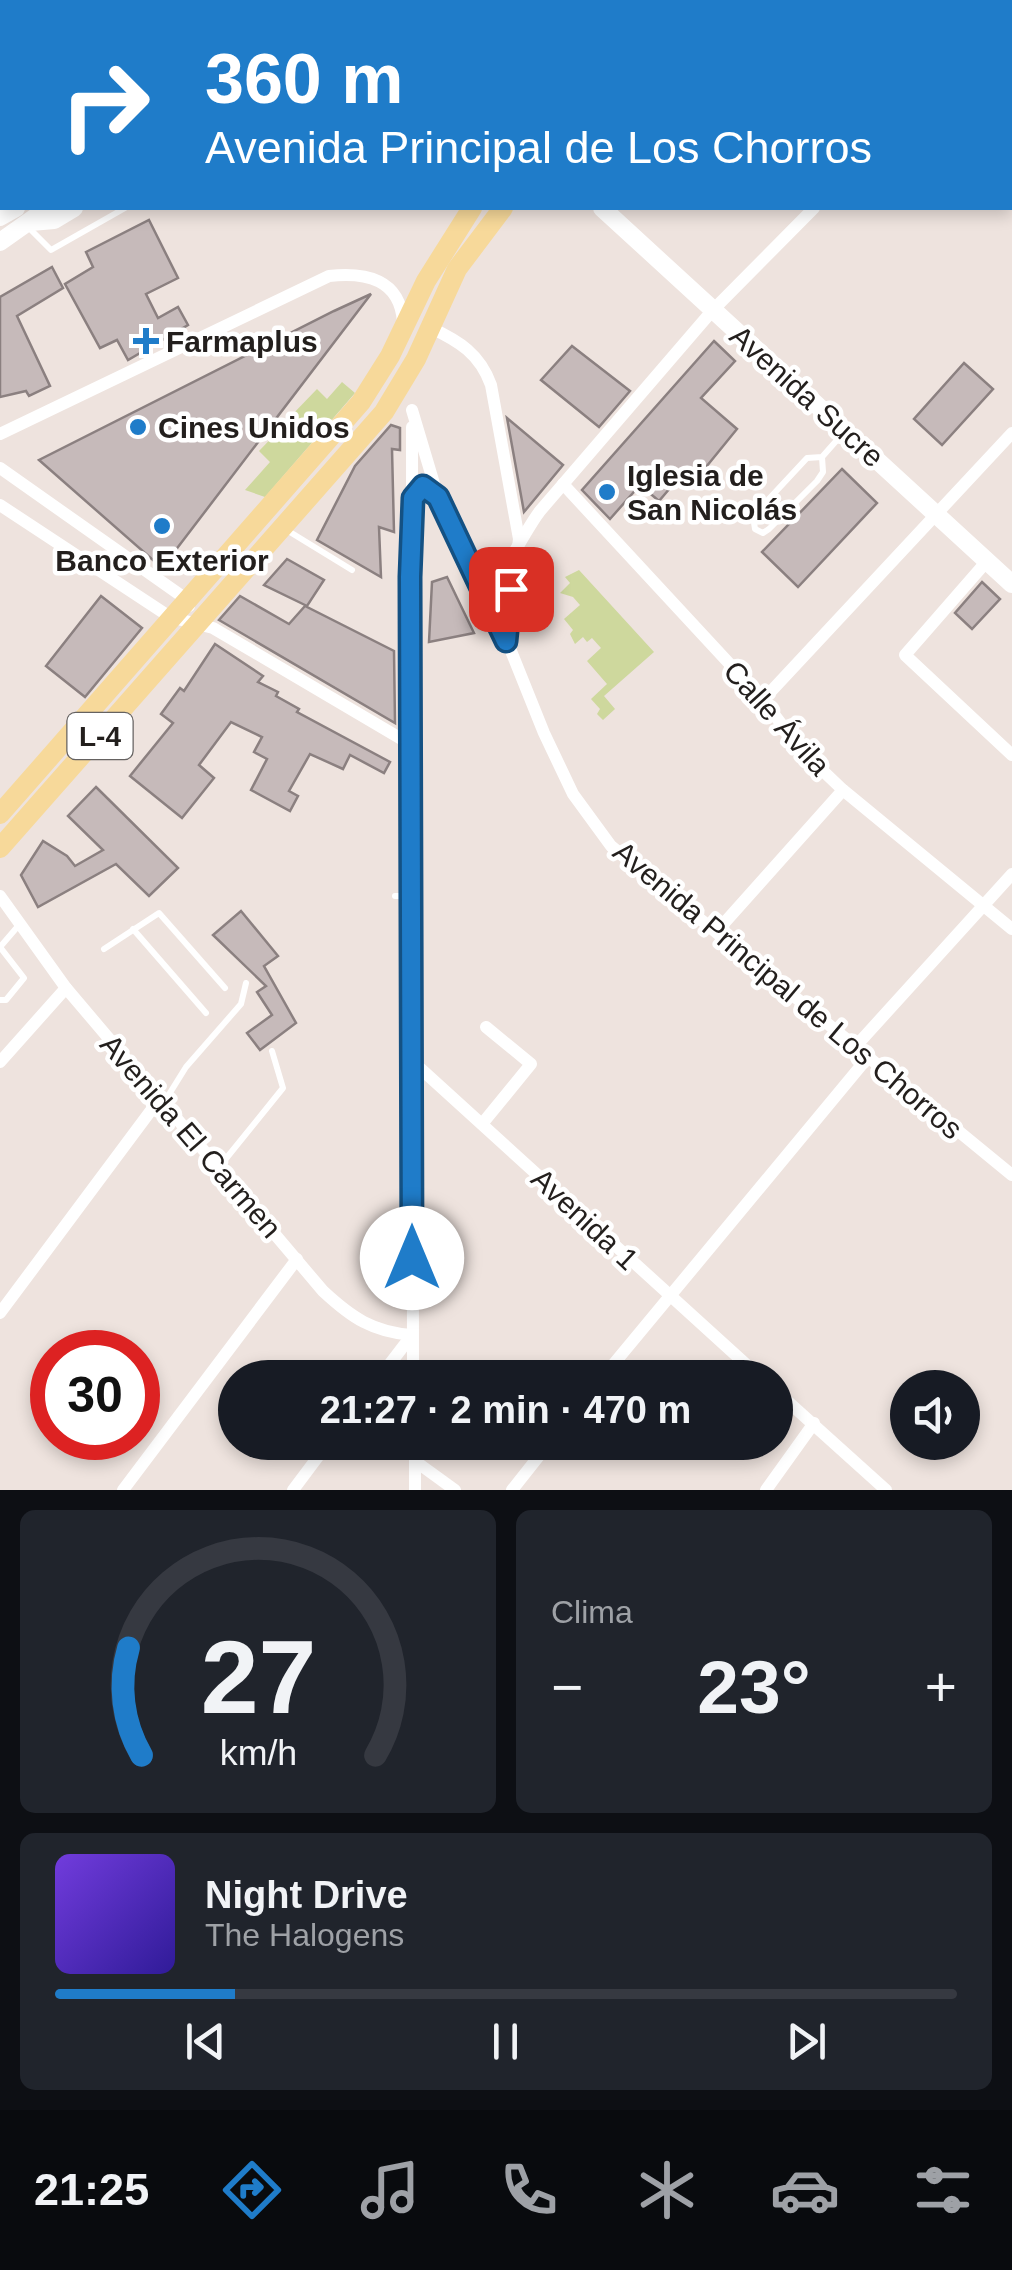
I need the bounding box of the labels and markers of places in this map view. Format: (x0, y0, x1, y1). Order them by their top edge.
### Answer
place label: Farmaplus (166, 325, 318, 358)
marker: Farmaplus (135, 330, 157, 352)
place label: Cines Unidos (158, 411, 350, 444)
marker: Cines Unidos (127, 416, 149, 438)
place label: Iglesia de San Nicolás (627, 459, 797, 526)
marker: Iglesia de San Nicolás (596, 481, 618, 503)
marker: Banco Exterior (151, 515, 173, 537)
place label: Banco Exterior (55, 544, 269, 577)
pin (469, 547, 554, 632)

